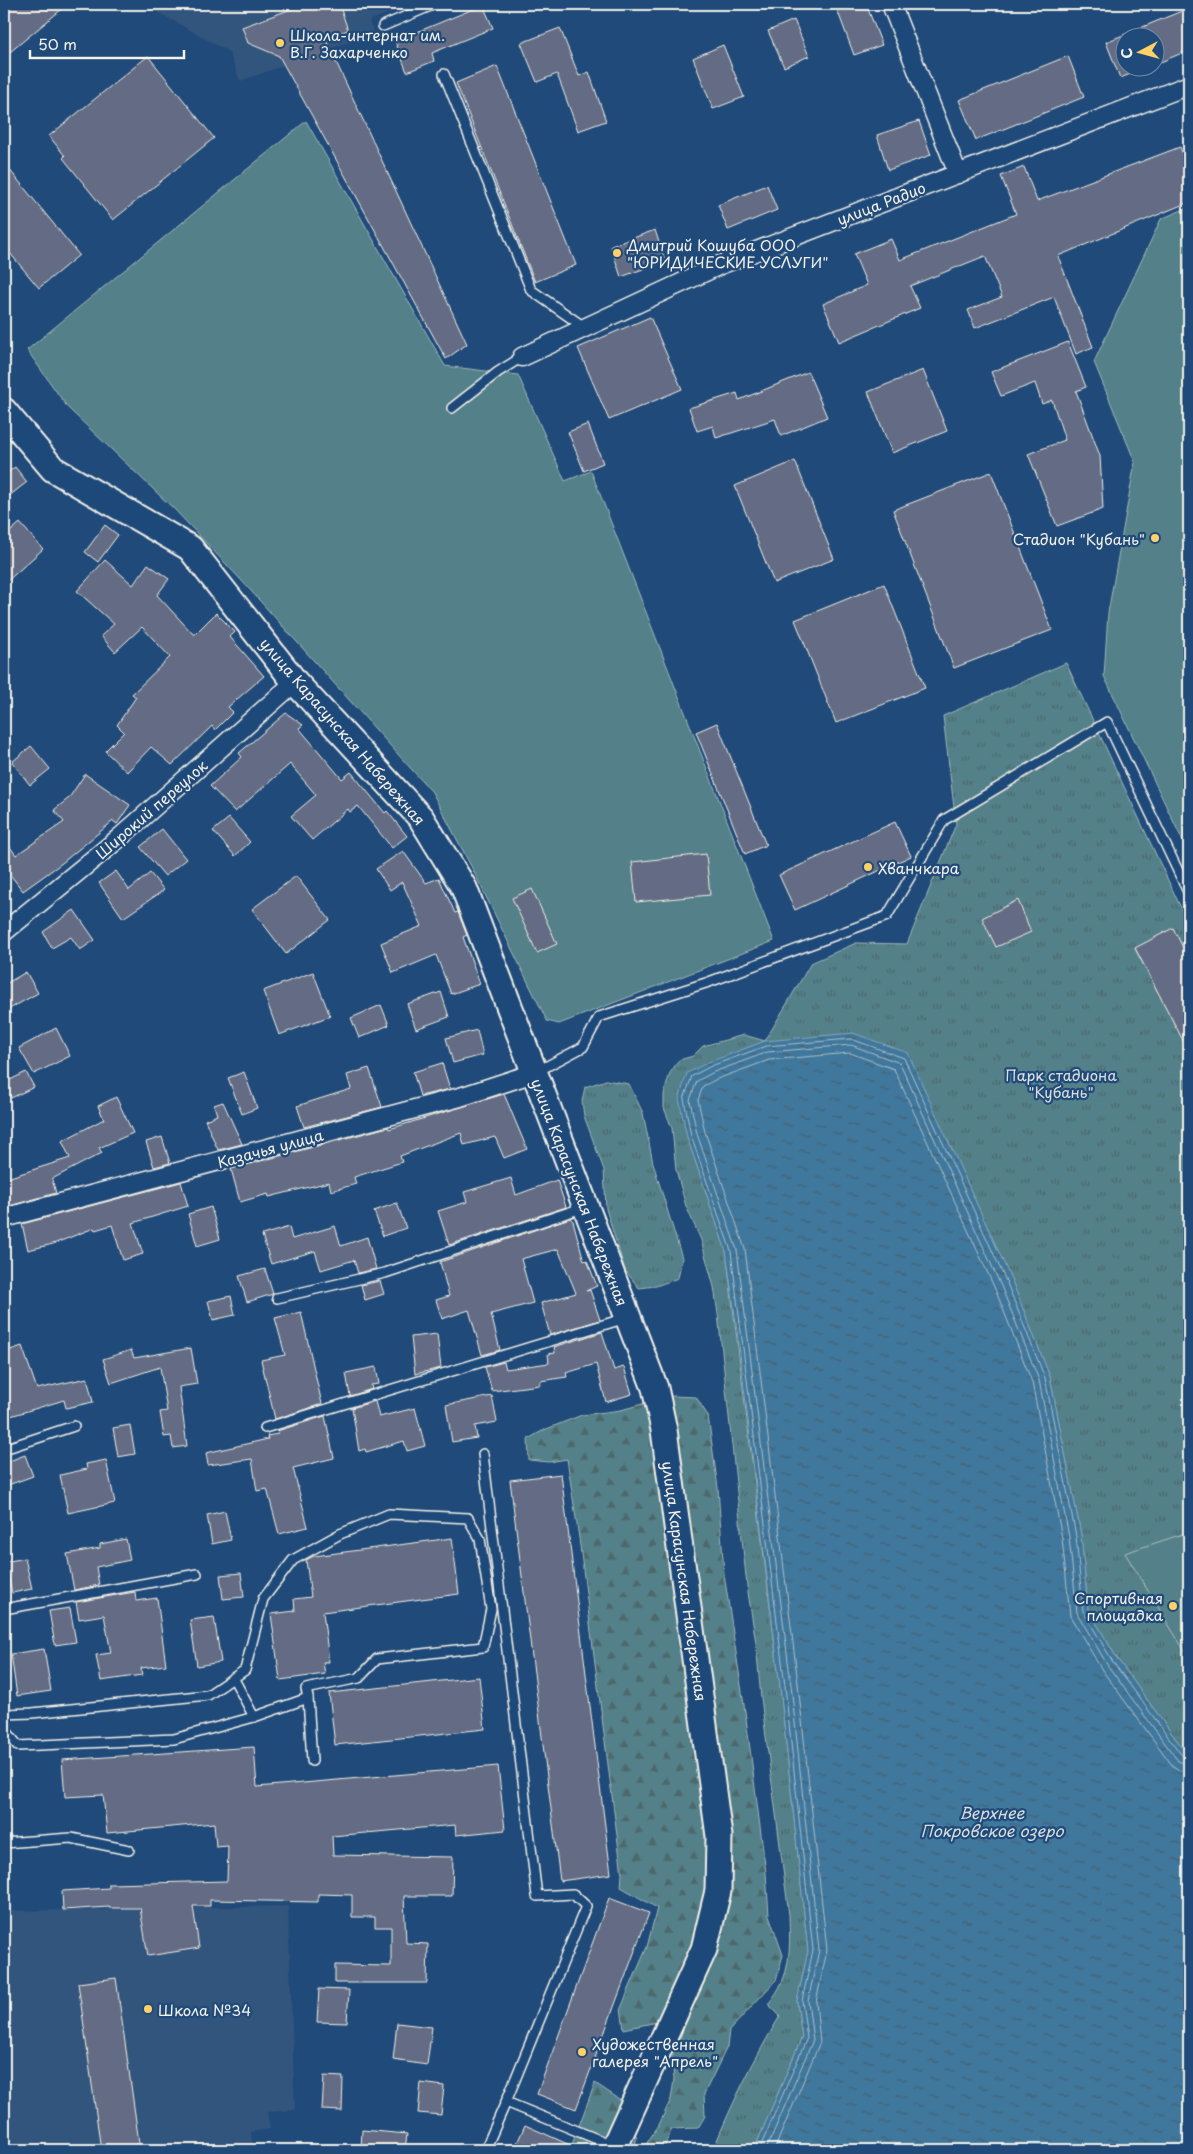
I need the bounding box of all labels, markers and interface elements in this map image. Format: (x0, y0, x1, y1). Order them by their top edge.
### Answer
place label: Школа-интернат им. В.Г. Захарченко (290, 23, 445, 63)
scale bar (30, 28, 184, 60)
north arrow (1116, 28, 1166, 78)
text: 50 m (38, 32, 77, 55)
marker: Школа-интернат им. В.Г. Захарченко (274, 37, 286, 49)
text: С (1116, 47, 1138, 60)
street label: улица Радио (833, 176, 929, 230)
place label: Дмитрий Кошуба ООО "ЮРИДИЧЕСКИЕ УСЛУГИ" (626, 233, 828, 273)
marker: Дмитрий Кошуба ООО "ЮРИДИЧЕСКИЕ УСЛУГИ" (611, 247, 623, 259)
place label: Стадион "Кубань" (1013, 527, 1145, 550)
marker: Стадион "Кубань" (1149, 532, 1161, 544)
street label: улица Карасунская Набережная (255, 632, 431, 830)
street label: Широкий переулок (90, 754, 212, 864)
place label: Хванчкара (878, 856, 960, 879)
marker: Хванчкара (862, 861, 874, 873)
park label: Парк стадиона "Кубань" (1005, 1063, 1117, 1103)
street label: улица Карасунская Набережная (526, 1075, 634, 1309)
street label: Казачья улица (214, 1123, 326, 1173)
street label: улица Карасунская Набережная (657, 1459, 713, 1703)
place label: Спортивная площадка (1074, 1586, 1164, 1626)
marker: Спортивная площадка (1167, 1600, 1179, 1612)
water label: Верхнее Покровское озеро (920, 1800, 1065, 1842)
place label: Школа №34 (158, 1998, 251, 2021)
marker: Школа №34 (142, 2003, 154, 2015)
place label: Художественная галерея "Апрель" (592, 2032, 718, 2072)
marker: Художественная галерея "Апрель" (576, 2046, 588, 2058)

